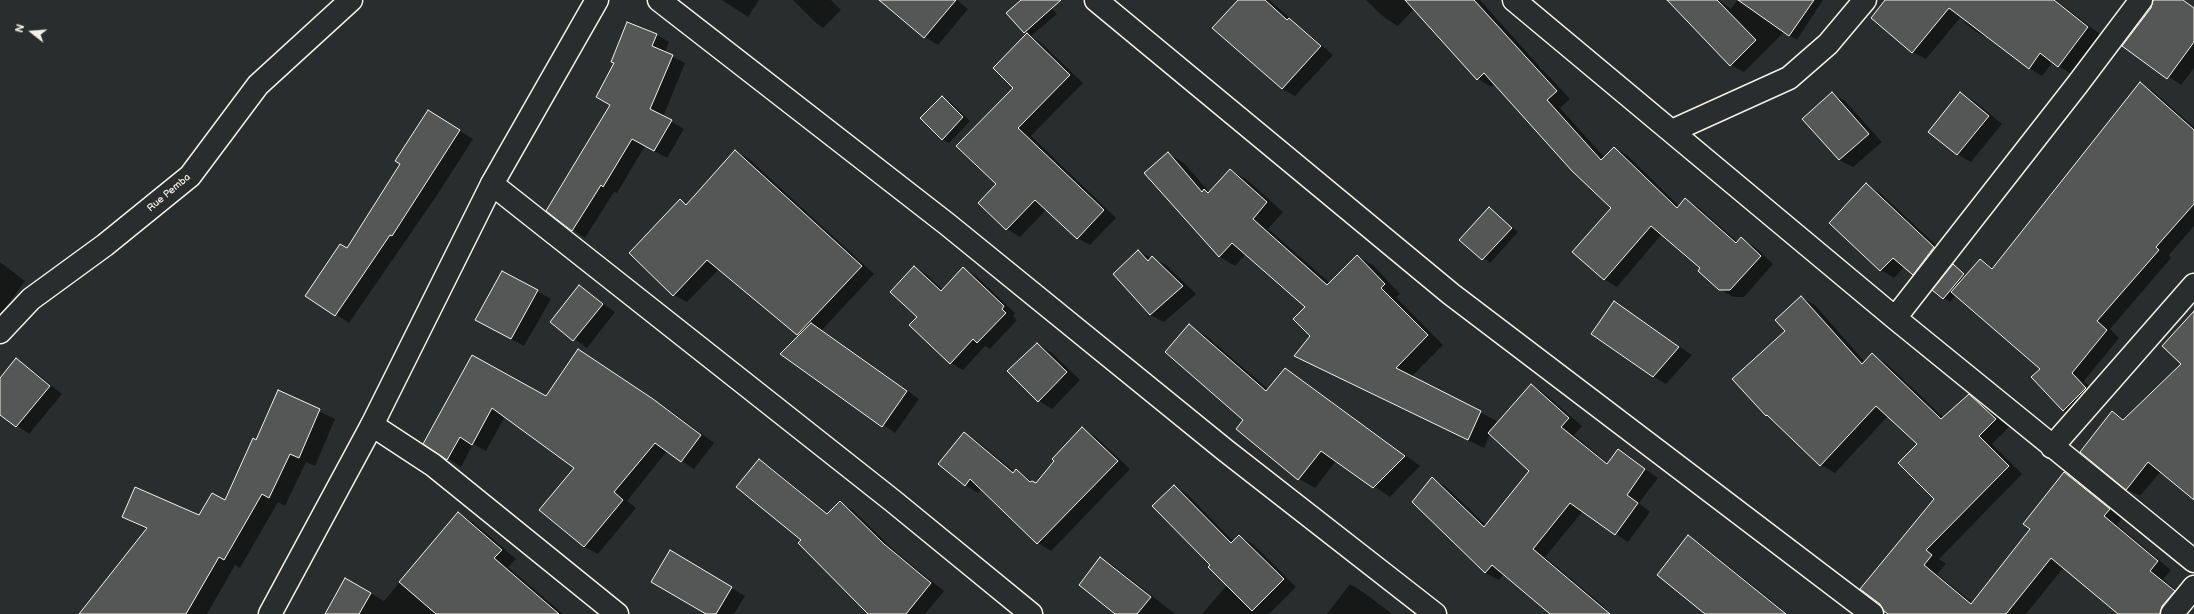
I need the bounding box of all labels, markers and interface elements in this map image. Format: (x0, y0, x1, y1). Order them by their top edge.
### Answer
north arrow (12, 12, 52, 52)
text: N (13, 23, 27, 34)
street label: Rue Pemba (145, 171, 193, 215)

